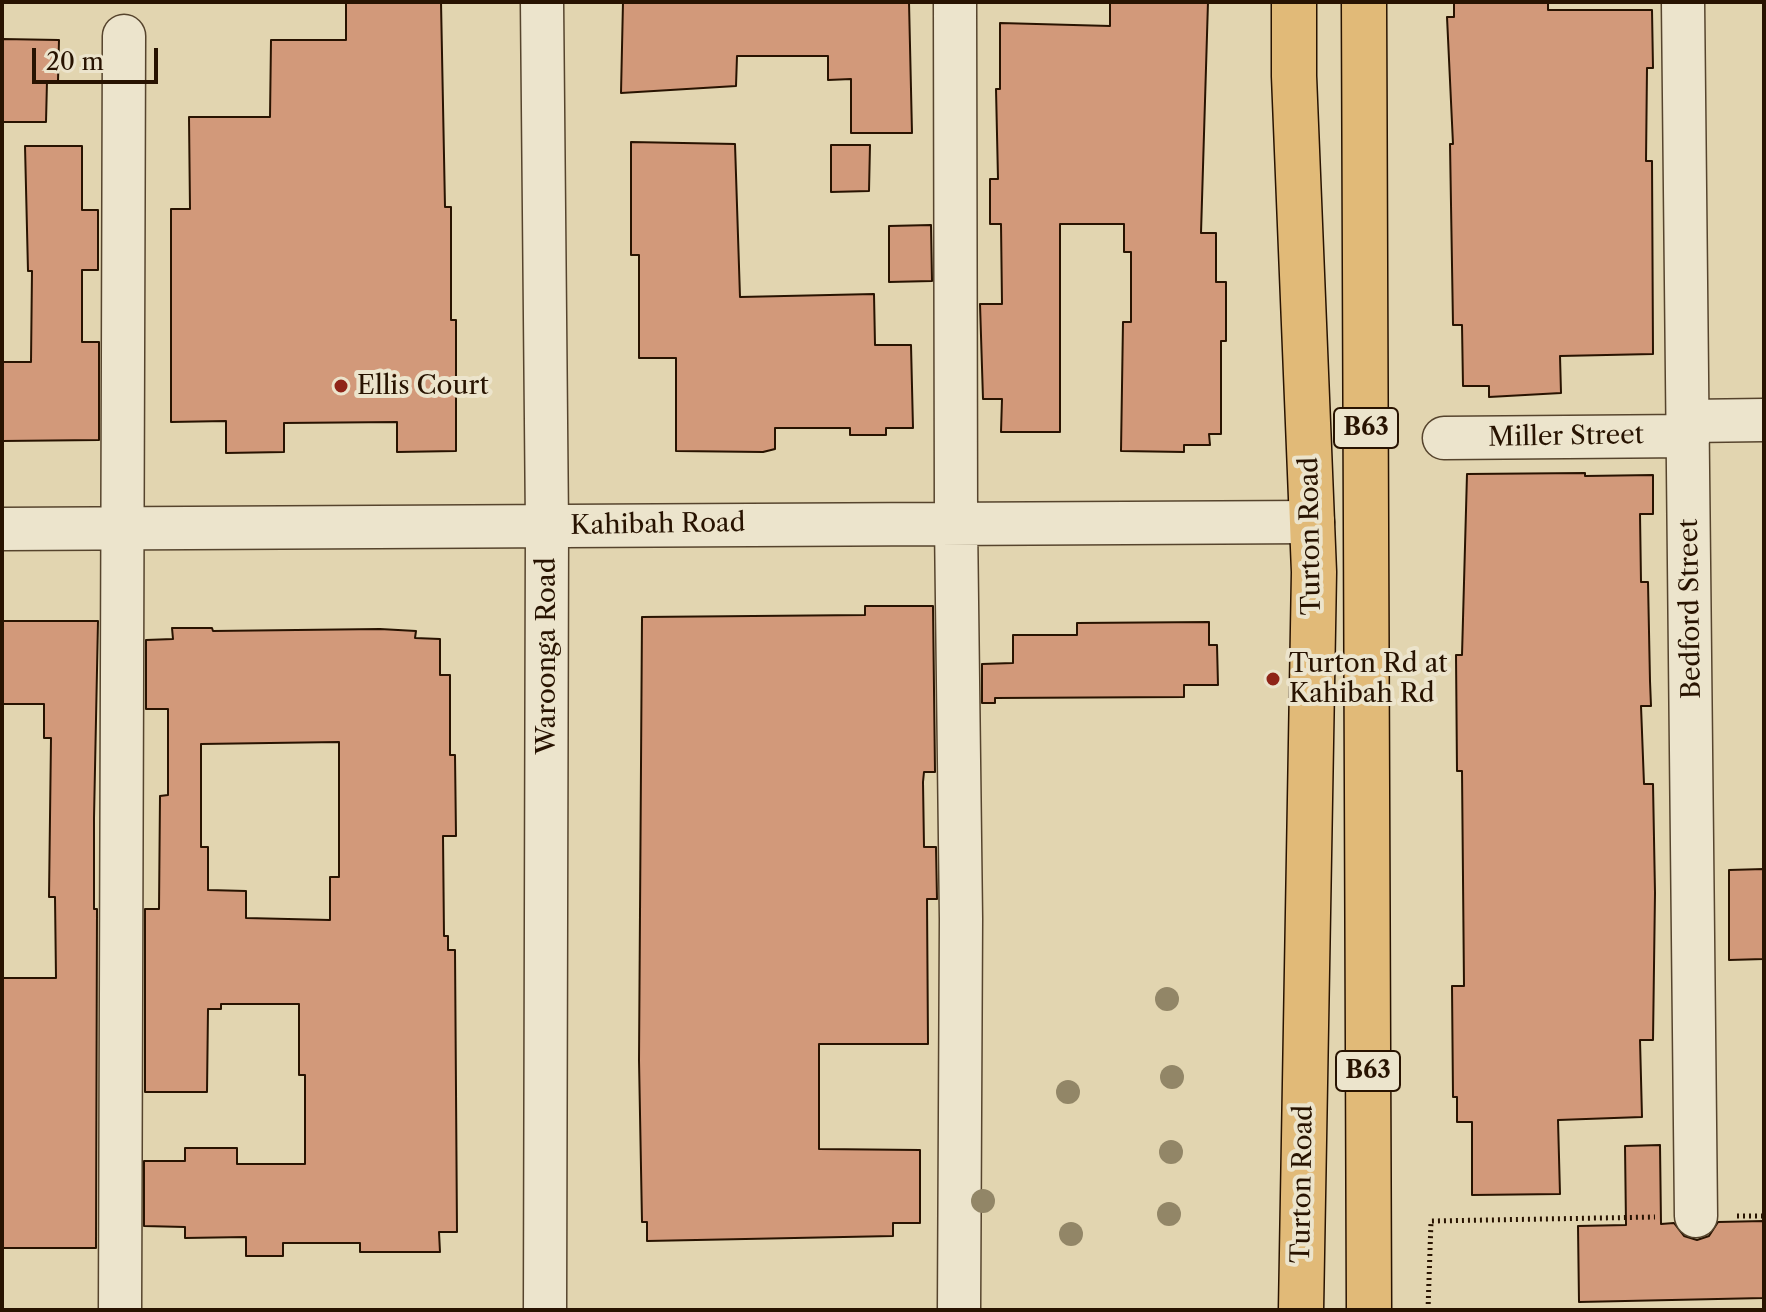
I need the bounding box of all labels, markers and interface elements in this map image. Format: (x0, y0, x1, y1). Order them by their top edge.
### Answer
scale bar (36, 32, 162, 82)
text: 20 m (46, 47, 104, 76)
place label: Ellis Court (357, 370, 489, 402)
marker: Ellis Court (332, 377, 350, 395)
road number: B63 (1334, 408, 1398, 448)
street label: Miller Street (1488, 420, 1644, 454)
street label: Turton Road (1294, 457, 1328, 615)
street label: Kahibah Road (570, 508, 746, 542)
street label: Bedford Street (1674, 518, 1708, 700)
street label: Waroonga Road (531, 557, 563, 755)
place label: Turton Rd at Kahibah Rd (1289, 648, 1448, 710)
marker: Turton Rd at Kahibah Rd (1264, 670, 1282, 688)
road number: B63 (1336, 1051, 1400, 1091)
street label: Turton Road (1286, 1105, 1320, 1263)

